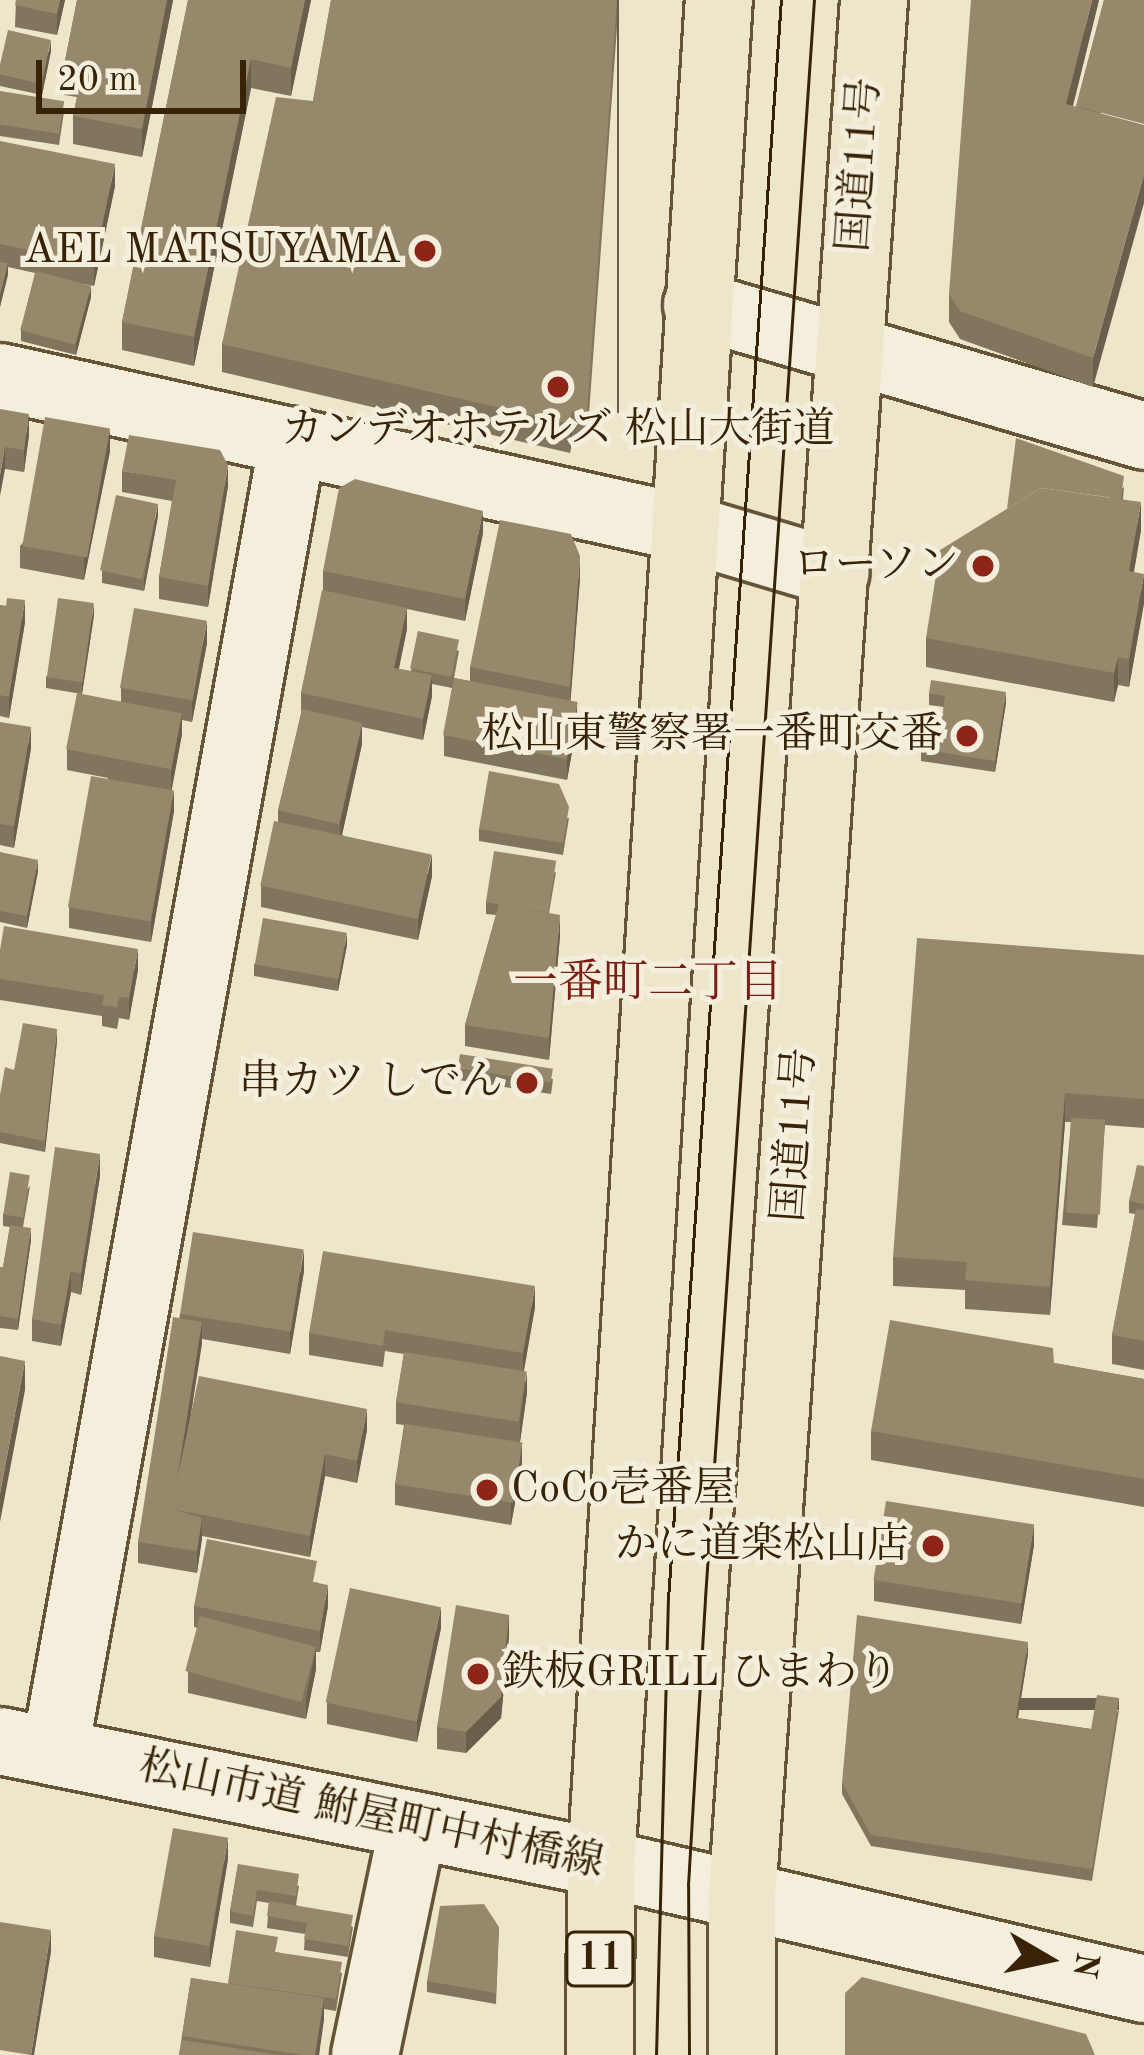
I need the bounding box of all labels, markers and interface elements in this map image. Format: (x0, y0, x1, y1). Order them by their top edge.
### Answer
scale bar (42, 36, 252, 110)
text: 20 m (57, 63, 137, 99)
street label: 国道11号 (830, 76, 892, 254)
place label: AEL MATSUYAMA (23, 226, 401, 276)
marker: AEL MATSUYAMA (412, 238, 438, 264)
marker: カンデオホテルズ 松山大街道 (545, 374, 571, 400)
place label: カンデオホテルズ 松山大街道 (279, 406, 837, 456)
place label: ローソン (791, 541, 959, 591)
marker: ローソン (970, 553, 996, 579)
place label: 松山東警察署一番町交番 (481, 711, 943, 761)
marker: 松山東警察署一番町交番 (954, 723, 980, 749)
district label: 一番町二丁目 (513, 958, 783, 1012)
street label: 国道11号 (765, 1046, 827, 1224)
place label: 串カツ しでん (239, 1058, 503, 1108)
marker: 串カツ しでん (514, 1070, 540, 1096)
place label: CoCo壱番屋 (511, 1465, 735, 1515)
marker: CoCo壱番屋 (474, 1477, 500, 1503)
place label: かに道楽松山店 (615, 1521, 909, 1571)
marker: かに道楽松山店 (920, 1533, 946, 1559)
place label: 鉄板GRILL ひまわり (502, 1649, 899, 1699)
marker: 鉄板GRILL ひまわり (465, 1661, 491, 1687)
street label: 松山市道 鮒屋町中村橋線 (134, 1742, 608, 1890)
north arrow (988, 1899, 1108, 2019)
road number: 11 (564, 1926, 636, 1992)
text: N (1066, 1950, 1102, 1980)

